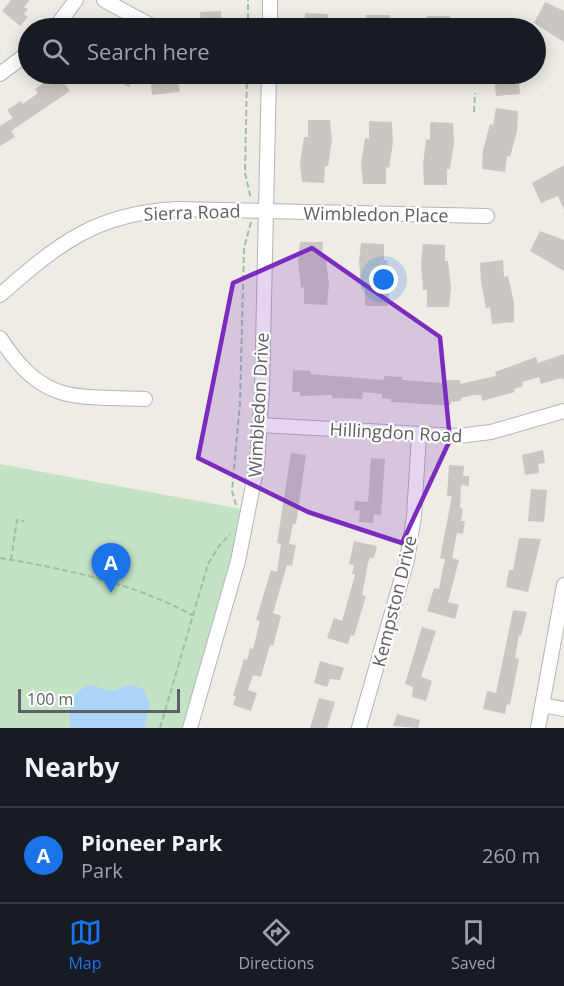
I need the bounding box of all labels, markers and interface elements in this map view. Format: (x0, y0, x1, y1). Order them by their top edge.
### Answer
search box (18, 18, 546, 84)
icon: search (39, 35, 72, 68)
text: Search here (87, 36, 210, 66)
street label: Sierra Road (143, 198, 241, 226)
street label: Wimbledon Place (303, 201, 449, 227)
your location (369, 265, 398, 294)
street label: Wimbledon Drive (242, 332, 274, 478)
street label: Hillingdon Road (329, 417, 463, 447)
street label: Kempston Drive (366, 533, 422, 669)
pin: A (92, 544, 130, 593)
scale bar (18, 686, 180, 714)
text: 100 m (27, 688, 73, 710)
text: Nearby (24, 749, 119, 785)
text: Pioneer Park (81, 827, 222, 857)
text: A (37, 842, 50, 869)
text: 260 m (482, 842, 540, 869)
text: Park (81, 857, 123, 884)
tab: Map (68, 916, 102, 974)
tab: Directions (238, 916, 314, 974)
tab: Saved (451, 916, 496, 974)

